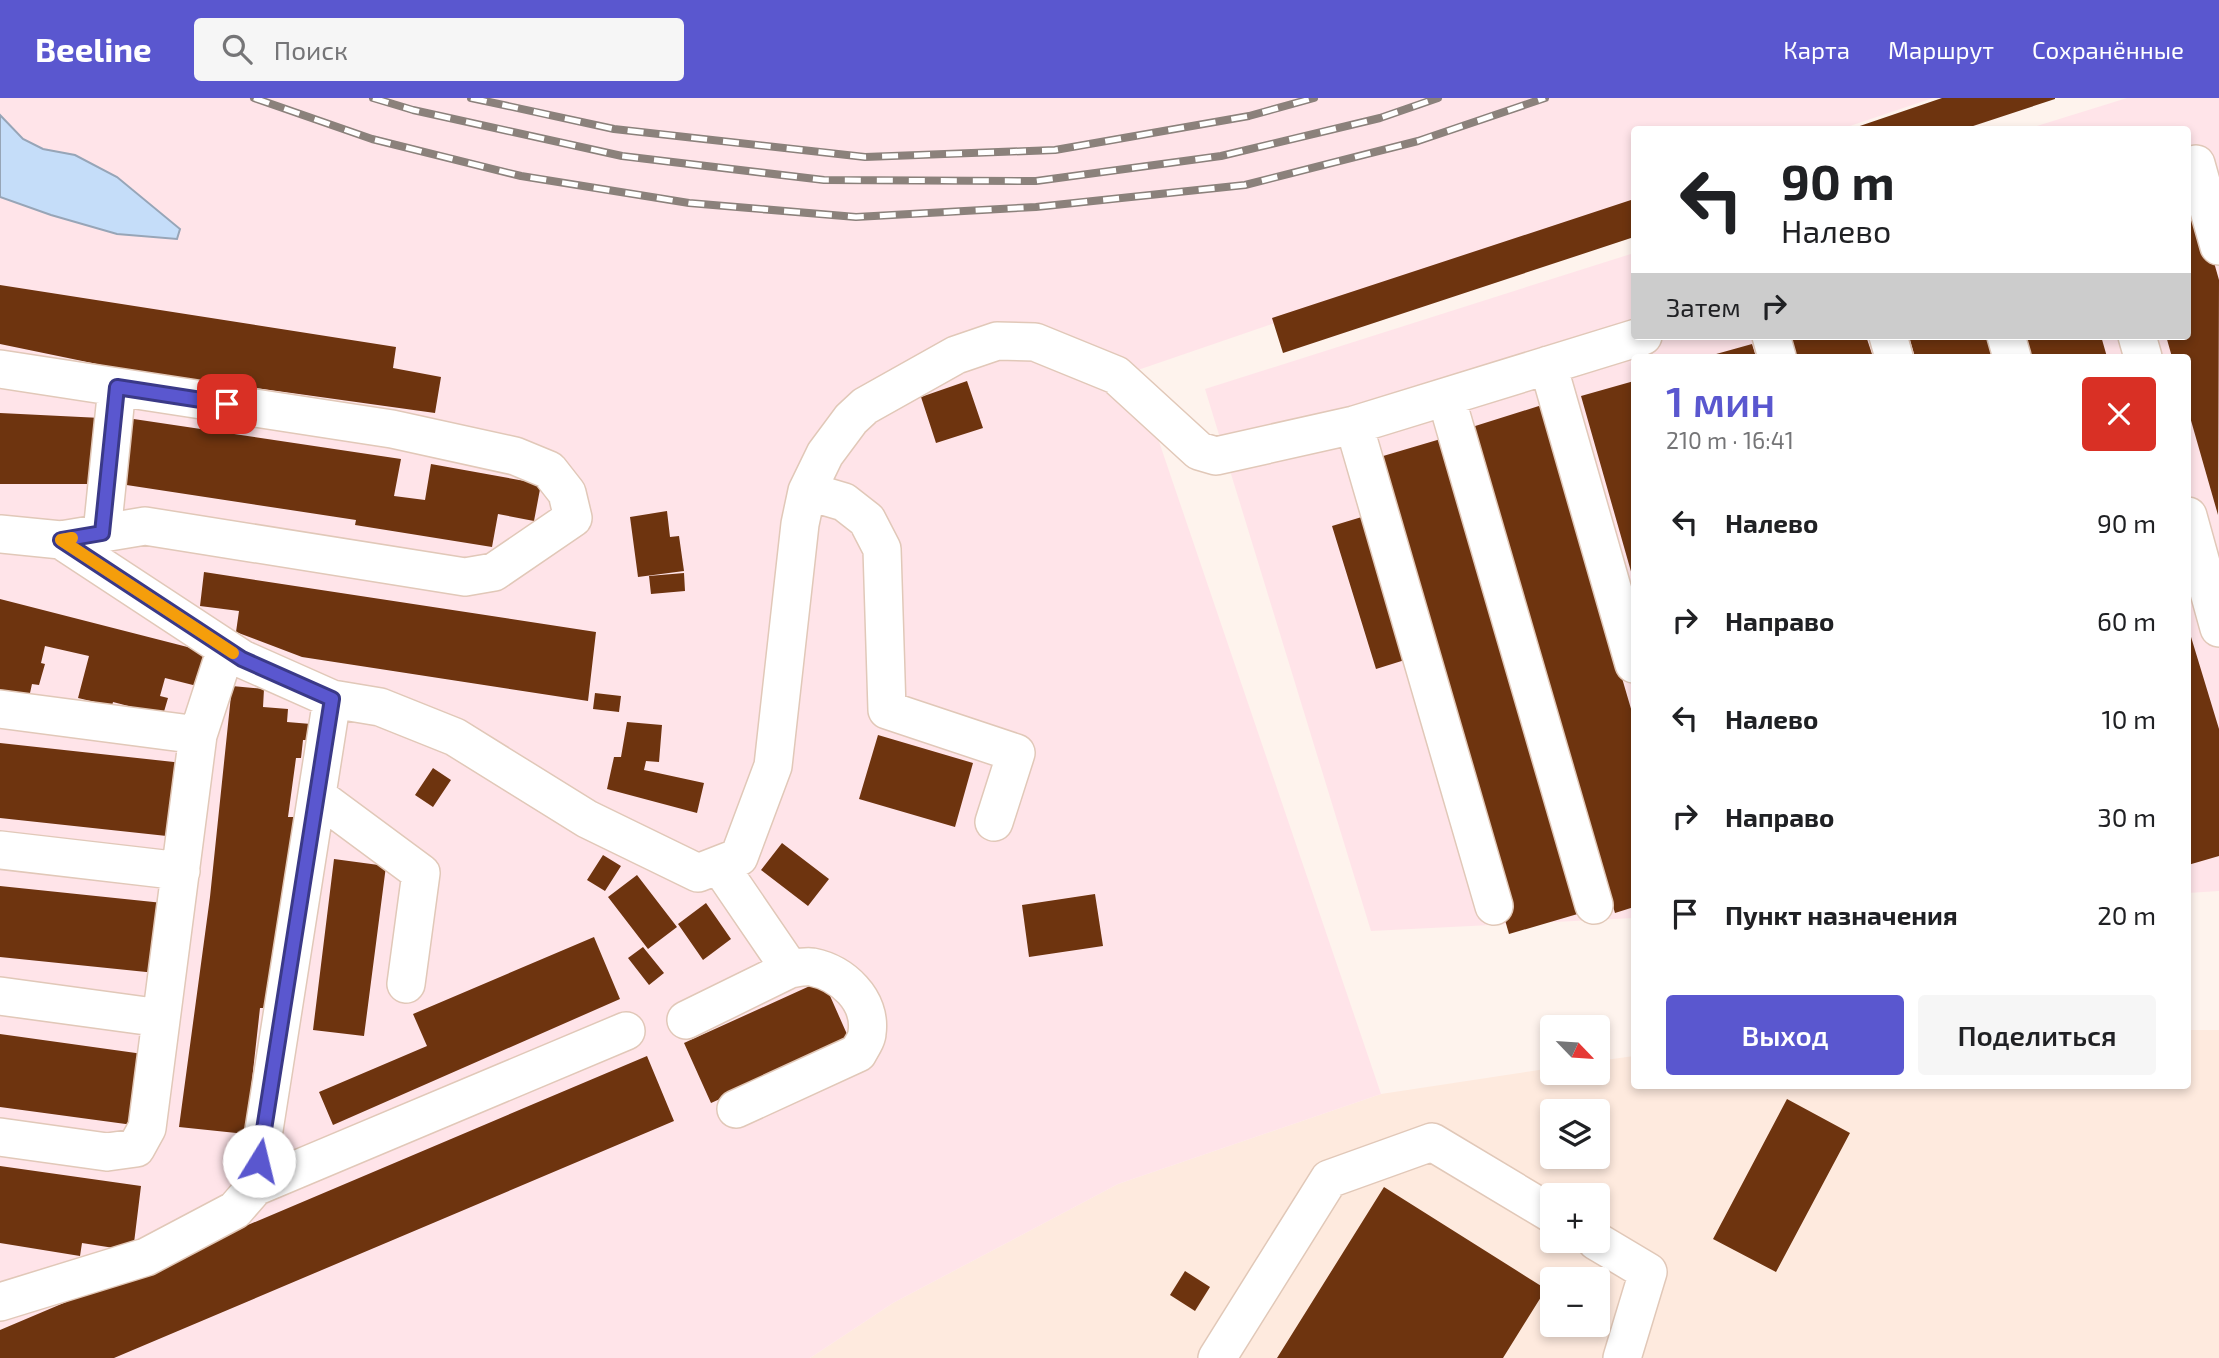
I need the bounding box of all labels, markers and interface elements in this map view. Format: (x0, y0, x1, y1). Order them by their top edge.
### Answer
search box (194, 18, 684, 81)
text: Beeline (35, 29, 152, 69)
icon: search (218, 30, 256, 68)
text: Поиск (274, 34, 348, 65)
text: Карта (1783, 35, 1850, 64)
text: Маршрут (1888, 35, 1994, 64)
text: Сохранённые (2032, 35, 2184, 64)
text: 90 m (1781, 151, 1895, 210)
icon: left (1666, 154, 1757, 245)
text: Налево (1781, 211, 1891, 249)
icon: right (1755, 287, 1793, 325)
text: Затем (1666, 291, 1741, 322)
pin (197, 374, 257, 434)
text: 1 мин (1666, 375, 1775, 425)
button: close (2082, 377, 2156, 451)
icon: arrive (208, 385, 246, 423)
text: 210 m · 16:41 (1666, 426, 1794, 454)
icon: left (1666, 503, 1704, 541)
text: Налево (1725, 507, 1818, 538)
text: 90 m (2097, 507, 2156, 538)
icon: right (1666, 601, 1704, 639)
text: Направо (1725, 605, 1834, 636)
text: 60 m (2097, 605, 2156, 636)
icon: left (1666, 699, 1704, 737)
text: Налево (1725, 703, 1818, 734)
text: 10 m (2101, 703, 2156, 734)
icon: right (1666, 797, 1704, 835)
text: Направо (1725, 801, 1834, 832)
text: 30 m (2097, 801, 2156, 832)
icon: arrive (1666, 895, 1704, 933)
text: Пункт назначения (1725, 899, 1958, 930)
text: 20 m (2097, 899, 2156, 930)
button: Выход (1666, 995, 1904, 1075)
button: Поделиться (1918, 995, 2156, 1075)
north arrow (1540, 1015, 1610, 1085)
map controls (1540, 1015, 1610, 1337)
button: layers (1540, 1099, 1610, 1169)
position arrow (222, 1124, 296, 1198)
button: + (1540, 1183, 1610, 1253)
button: − (1540, 1267, 1610, 1337)

